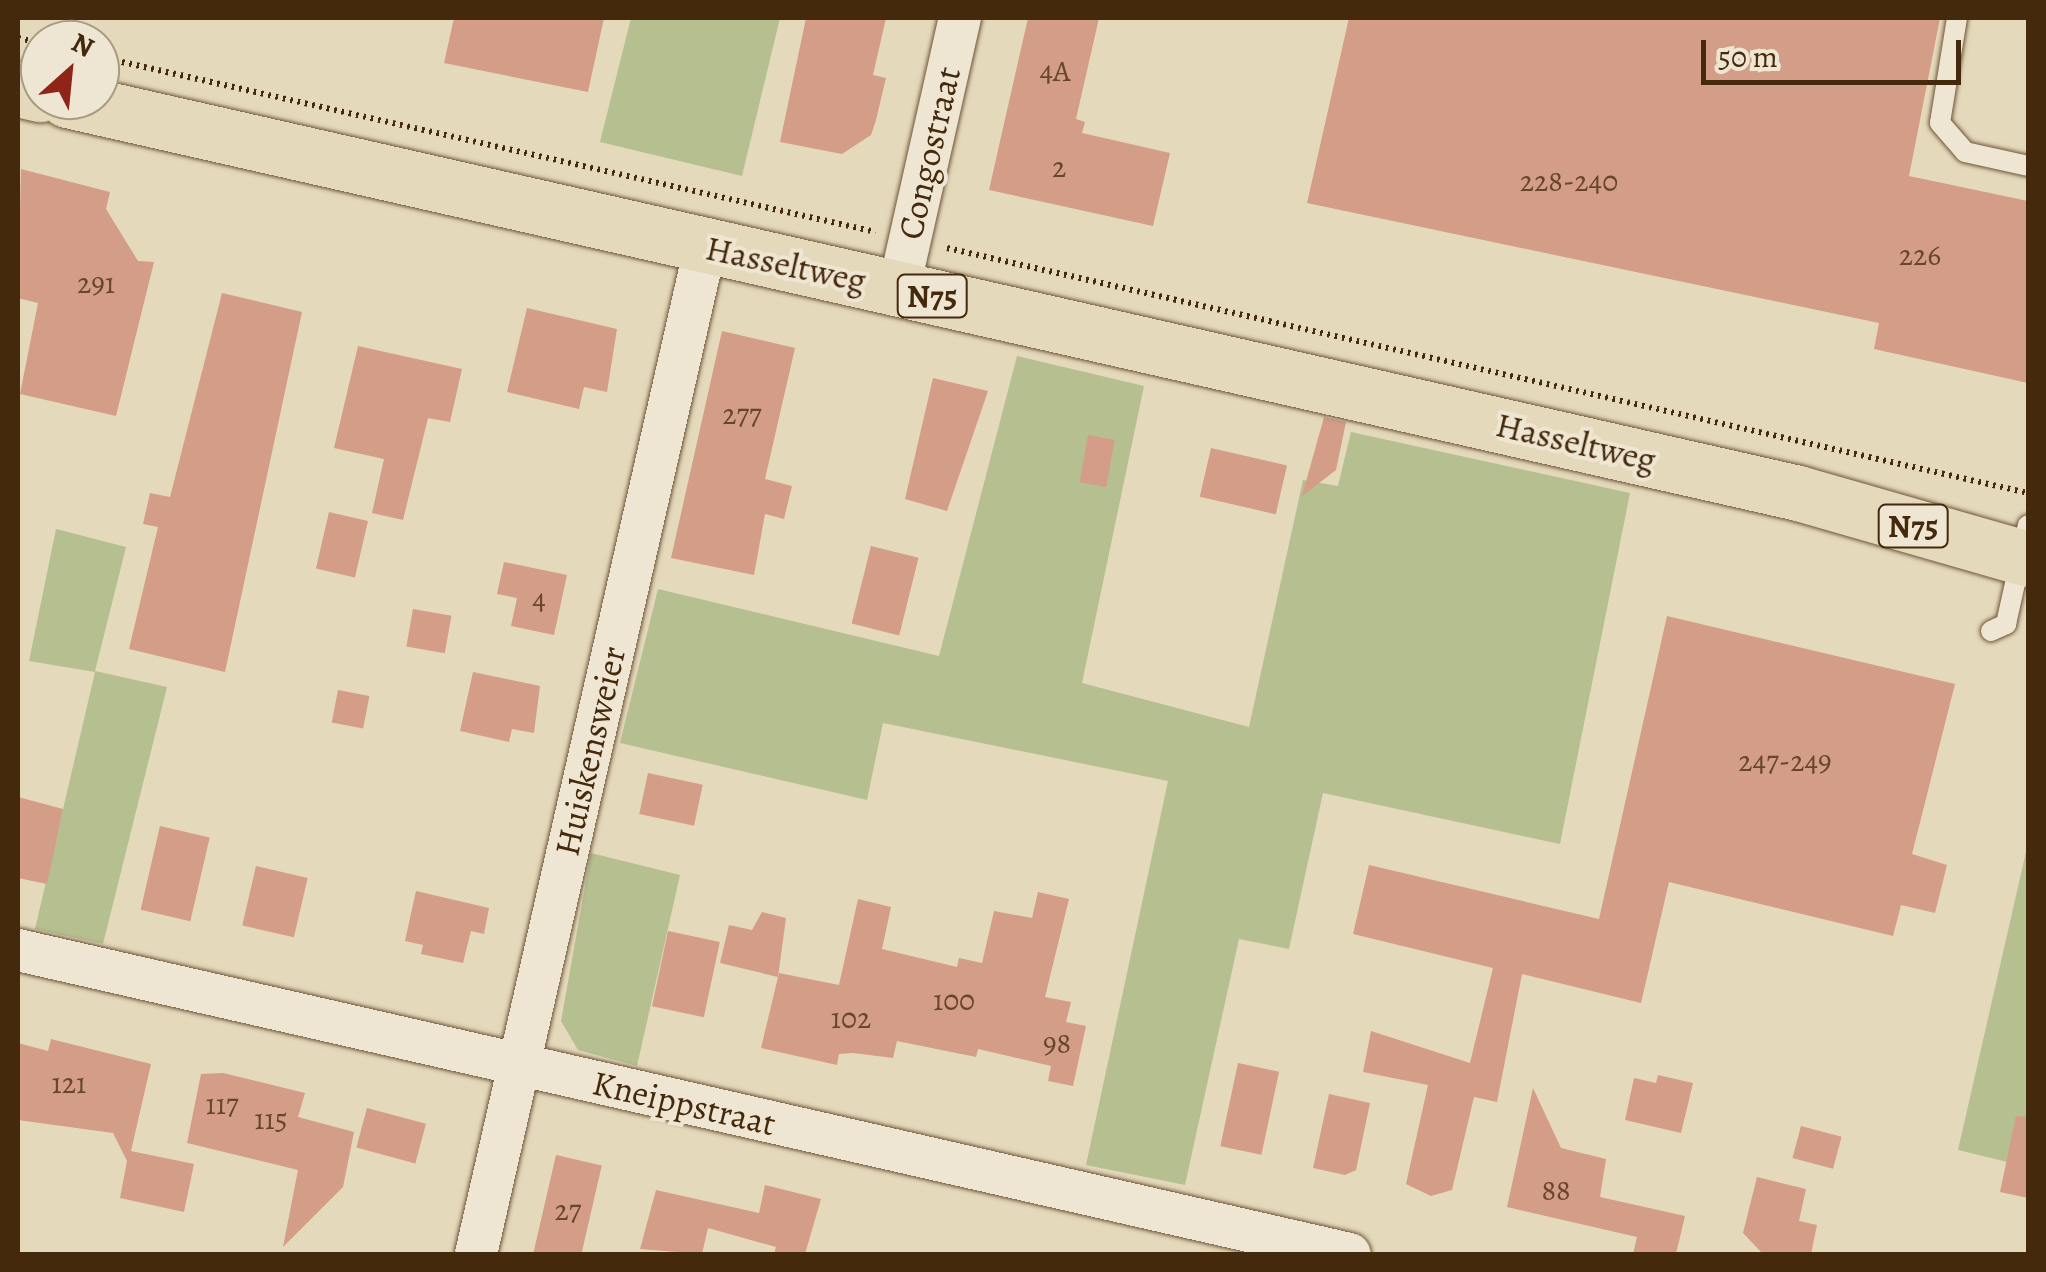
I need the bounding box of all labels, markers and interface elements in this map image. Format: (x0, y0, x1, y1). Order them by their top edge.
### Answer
north arrow (20, 20, 120, 120)
scale bar (1706, 20, 1966, 82)
text: N (65, 23, 100, 67)
text: 50 m (1718, 37, 1778, 77)
house number: 4A (1039, 53, 1071, 89)
street label: Congostraat (889, 63, 969, 243)
house number: 2 (1052, 149, 1066, 185)
house number: 228-240 (1520, 163, 1618, 199)
street label: Hasseltweg (702, 227, 870, 301)
house number: 226 (1899, 237, 1941, 273)
house number: 291 (77, 265, 115, 301)
road number: N75 (894, 269, 970, 323)
house number: 277 (722, 396, 762, 432)
street label: Hasseltweg (1492, 403, 1660, 481)
road number: N75 (1876, 499, 1950, 553)
house number: 4 (532, 581, 546, 617)
street label: Huiskensweier (546, 642, 634, 860)
house number: 247-249 (1738, 743, 1832, 779)
house number: 100 (933, 982, 975, 1018)
house number: 102 (831, 1000, 871, 1036)
house number: 98 (1043, 1025, 1071, 1061)
street label: Kneippstraat (588, 1062, 780, 1144)
house number: 121 (52, 1065, 86, 1101)
house number: 117 (205, 1086, 239, 1122)
house number: 115 (254, 1101, 288, 1137)
house number: 88 (1541, 1172, 1571, 1208)
house number: 27 (555, 1192, 581, 1228)

